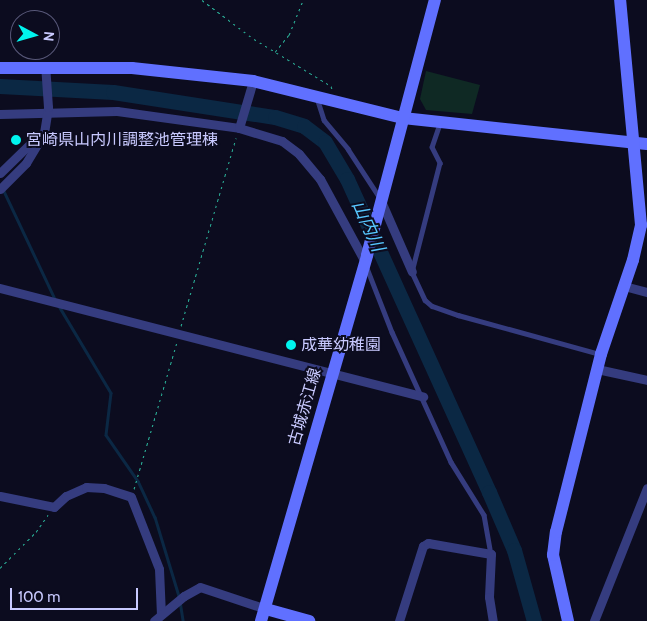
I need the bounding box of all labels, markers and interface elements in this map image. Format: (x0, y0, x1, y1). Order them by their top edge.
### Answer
north arrow (10, 10, 60, 60)
text: N (39, 31, 58, 42)
place label: 宮崎県山内川調整池管理棟 (26, 130, 218, 150)
marker: 宮崎県山内川調整池管理棟 (10, 134, 22, 146)
water label: 山内川 (347, 197, 389, 255)
place label: 成華幼稚園 (301, 335, 381, 355)
marker: 成華幼稚園 (285, 339, 297, 351)
street label: 古城赤江線 (285, 366, 325, 448)
scale bar (12, 578, 140, 610)
text: 100 m (18, 588, 60, 606)

